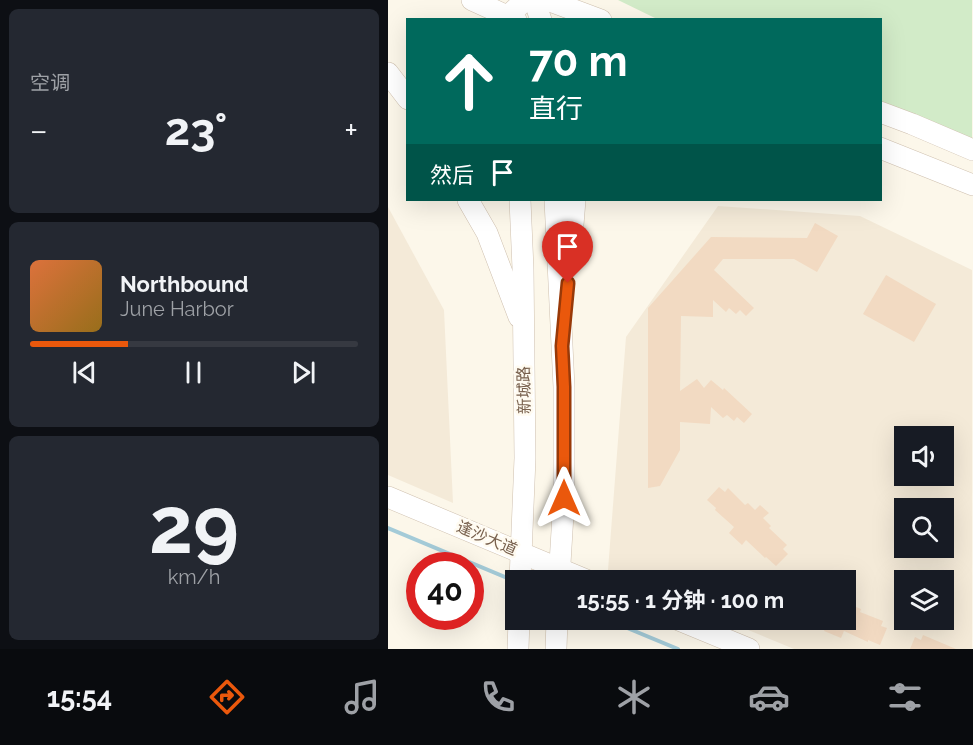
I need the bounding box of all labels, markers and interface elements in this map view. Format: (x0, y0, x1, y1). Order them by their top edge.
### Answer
text: 70 m (529, 37, 628, 86)
icon: ahead (430, 42, 508, 120)
text: 空调 (30, 71, 70, 95)
text: 直行 (529, 93, 583, 124)
text: 23° (165, 103, 227, 156)
text: − (30, 111, 48, 150)
text: + (344, 111, 358, 150)
icon: arrive (486, 156, 519, 189)
text: 然后 (430, 162, 474, 188)
pin (542, 221, 593, 283)
icon: arrive (551, 230, 584, 263)
text: Northbound (120, 271, 249, 297)
text: June Harbor (120, 297, 234, 321)
icon: previous (68, 356, 101, 389)
icon: pause (177, 356, 210, 389)
icon: next (287, 356, 320, 389)
street label: 新城路 (514, 366, 534, 414)
map controls (894, 426, 954, 630)
button: sound (894, 426, 954, 486)
position arrow (532, 466, 596, 530)
text: 29 (149, 480, 239, 571)
button: search (894, 498, 954, 558)
street label: 逢沙大道 (454, 517, 520, 559)
speed limit sign: 40 (406, 552, 484, 630)
text: km/h (168, 565, 220, 589)
button: layers (894, 570, 954, 630)
text: 15:55 · 1 分钟 · 100 m (577, 587, 784, 613)
icon: directions (206, 676, 248, 718)
icon: music (341, 676, 383, 718)
icon: phone (477, 676, 519, 718)
icon: climate (613, 676, 655, 718)
icon: car (748, 676, 790, 718)
icon: filters (884, 676, 926, 718)
text: 15:54 (47, 682, 112, 713)

